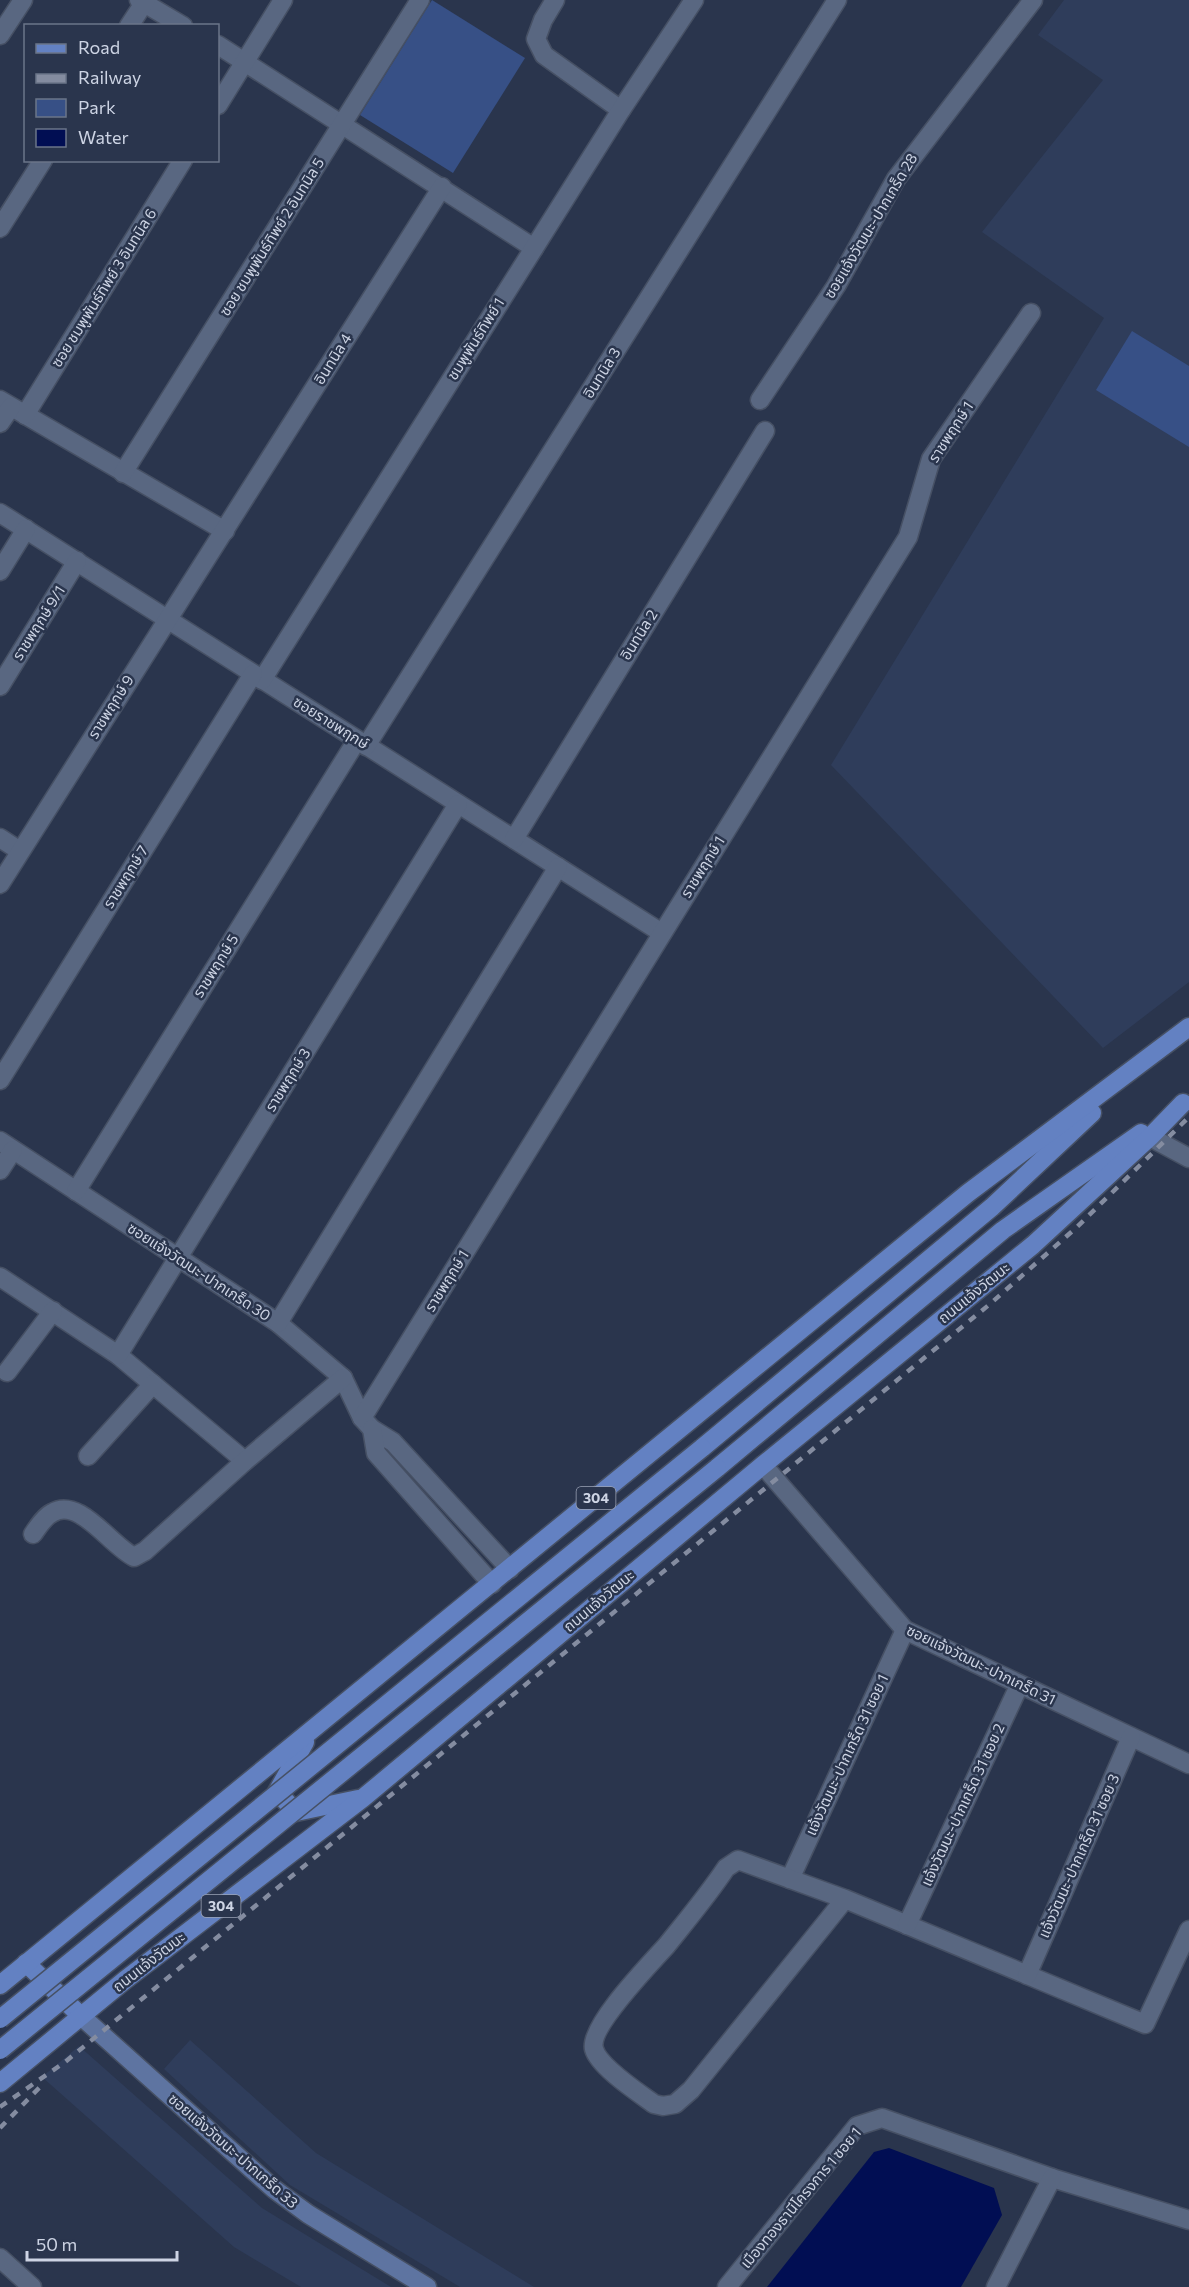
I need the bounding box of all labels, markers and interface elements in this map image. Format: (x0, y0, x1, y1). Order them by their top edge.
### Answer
legend (24, 24, 219, 162)
text: Road (78, 36, 120, 58)
text: Railway (78, 66, 141, 88)
text: Park (78, 96, 116, 118)
text: Water (78, 126, 129, 148)
street label: ซอยแจ้งวัฒนะ-ปากเกร็ด 28 (820, 150, 921, 301)
street label: ซอย ชมพูพันธ์ทิพย์ 2 อินทนิล 5 (215, 154, 328, 319)
street label: ซอย ชมพูพันธ์ทิพย์ 3 อินทนิล 6 (47, 205, 160, 371)
street label: ชมพูพันธ์ทิพย์ 1 (443, 294, 508, 383)
street label: อินทนิล 4 (310, 330, 355, 387)
street label: อินทนิล 3 (579, 344, 624, 401)
street label: ราชพฤกษ์ 1 (924, 398, 977, 465)
street label: ราชพฤกษ์ 9/1 (8, 582, 68, 663)
street label: อินทนิล 2 (616, 606, 661, 663)
street label: ราชพฤกษ์ 9 (84, 671, 137, 742)
street label: ซอยราชพฤกษ์ (290, 692, 373, 753)
street label: ราชพฤกษ์ 1 (676, 832, 728, 901)
street label: ราชพฤกษ์ 7 (99, 842, 152, 911)
street label: ราชพฤกษ์ 5 (189, 931, 242, 1000)
street label: ราชพฤกษ์ 3 (261, 1045, 314, 1114)
street label: ซอยแจ้งวัฒนะ-ปากเกร็ด 30 (125, 1218, 274, 1324)
street label: ราชพฤกษ์ 1 (420, 1246, 472, 1315)
street label: ถนนแจ้งวัฒนะ (934, 1258, 1013, 1327)
road number: 304 (576, 1487, 616, 1509)
street label: ถนนแจ้งวัฒนะ (559, 1565, 637, 1635)
street label: ซอยแจ้งวัฒนะ-ปากเกร็ด 31 (904, 1620, 1059, 1708)
street label: แจ้งวัฒนะ-ปากเกร็ด 31 ซอย 1 (801, 1671, 891, 1838)
street label: แจ้งวัฒนะ-ปากเกร็ด 31 ซอย 2 (916, 1720, 1008, 1889)
street label: แจ้งวัฒนะ-ปากเกร็ด 31 ซอย 3 (1034, 1771, 1122, 1940)
road number: 304 (202, 1895, 240, 1917)
street label: ถนนแจ้งวัฒนะ (109, 1927, 188, 1995)
street label: ซอยแจ้งวัฒนะ-ปากเกร็ด 33 (165, 2089, 302, 2211)
street label: เมืองทองธานีโครงการ 1 ซอย 1 (736, 2123, 864, 2271)
scale bar (27, 2224, 177, 2262)
text: 50 m (36, 2233, 77, 2255)

